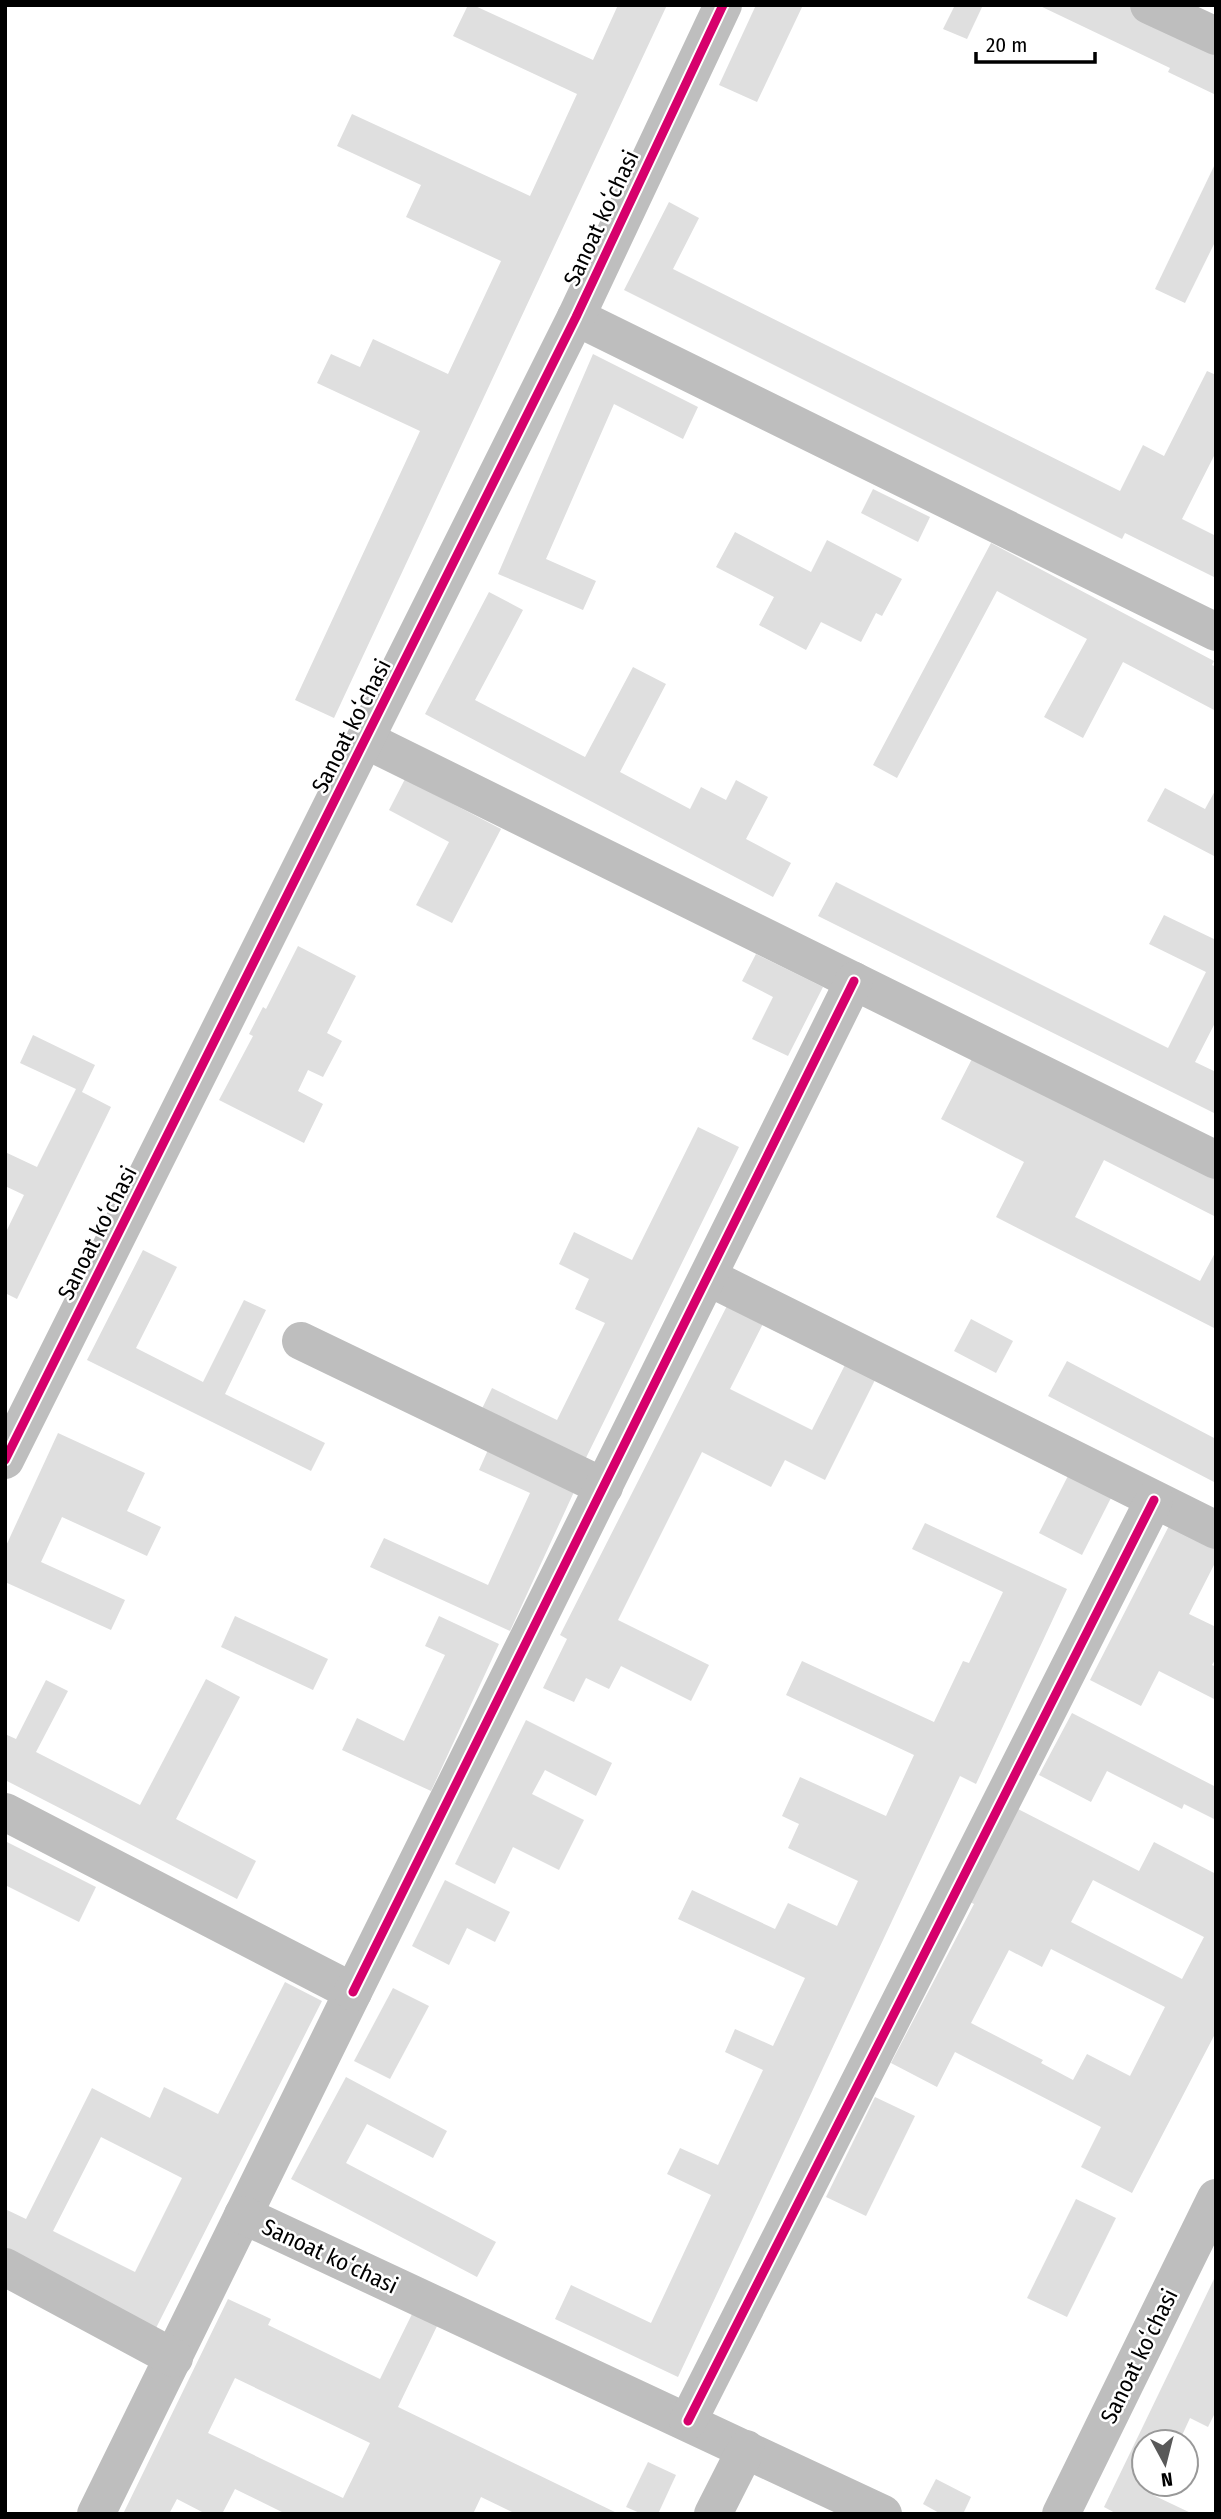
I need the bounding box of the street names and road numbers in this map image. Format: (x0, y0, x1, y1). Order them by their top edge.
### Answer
street label: Sanoat koʻchasi (557, 146, 645, 290)
street label: Sanoat koʻchasi (305, 654, 397, 798)
street label: Sanoat koʻchasi (51, 1161, 143, 1305)
street label: Sanoat koʻchasi (258, 2212, 402, 2300)
street label: Sanoat koʻchasi (1094, 2284, 1184, 2428)

